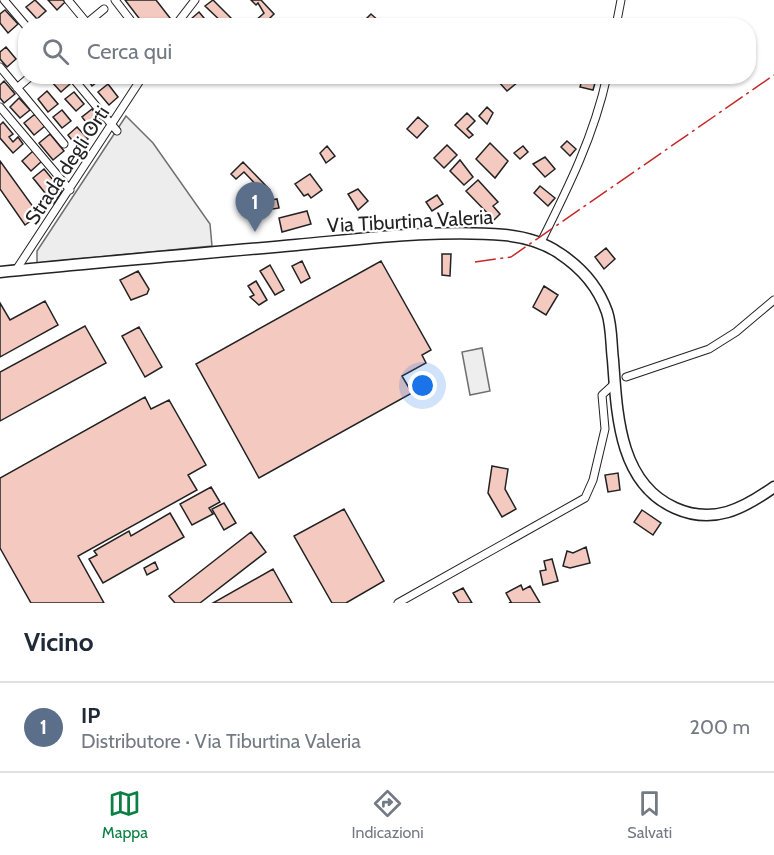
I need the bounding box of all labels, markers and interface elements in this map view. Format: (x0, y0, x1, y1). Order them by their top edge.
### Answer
search box (18, 18, 756, 84)
icon: search (39, 35, 72, 68)
text: Cerca qui (87, 38, 172, 65)
street label: Strada degli Orti (20, 101, 114, 229)
pin: 1 (236, 182, 274, 232)
street label: Via Tiburtina Valeria (326, 205, 494, 237)
your location (408, 371, 437, 400)
text: Vicino (24, 626, 93, 658)
text: IP (81, 702, 100, 729)
text: 1 (40, 715, 47, 739)
text: 200 m (690, 715, 750, 739)
text: Distributore · Via Tiburtina Valeria (81, 729, 361, 753)
tab: Mappa (102, 787, 148, 842)
tab: Indicazioni (352, 787, 424, 842)
tab: Salvati (627, 787, 672, 842)

